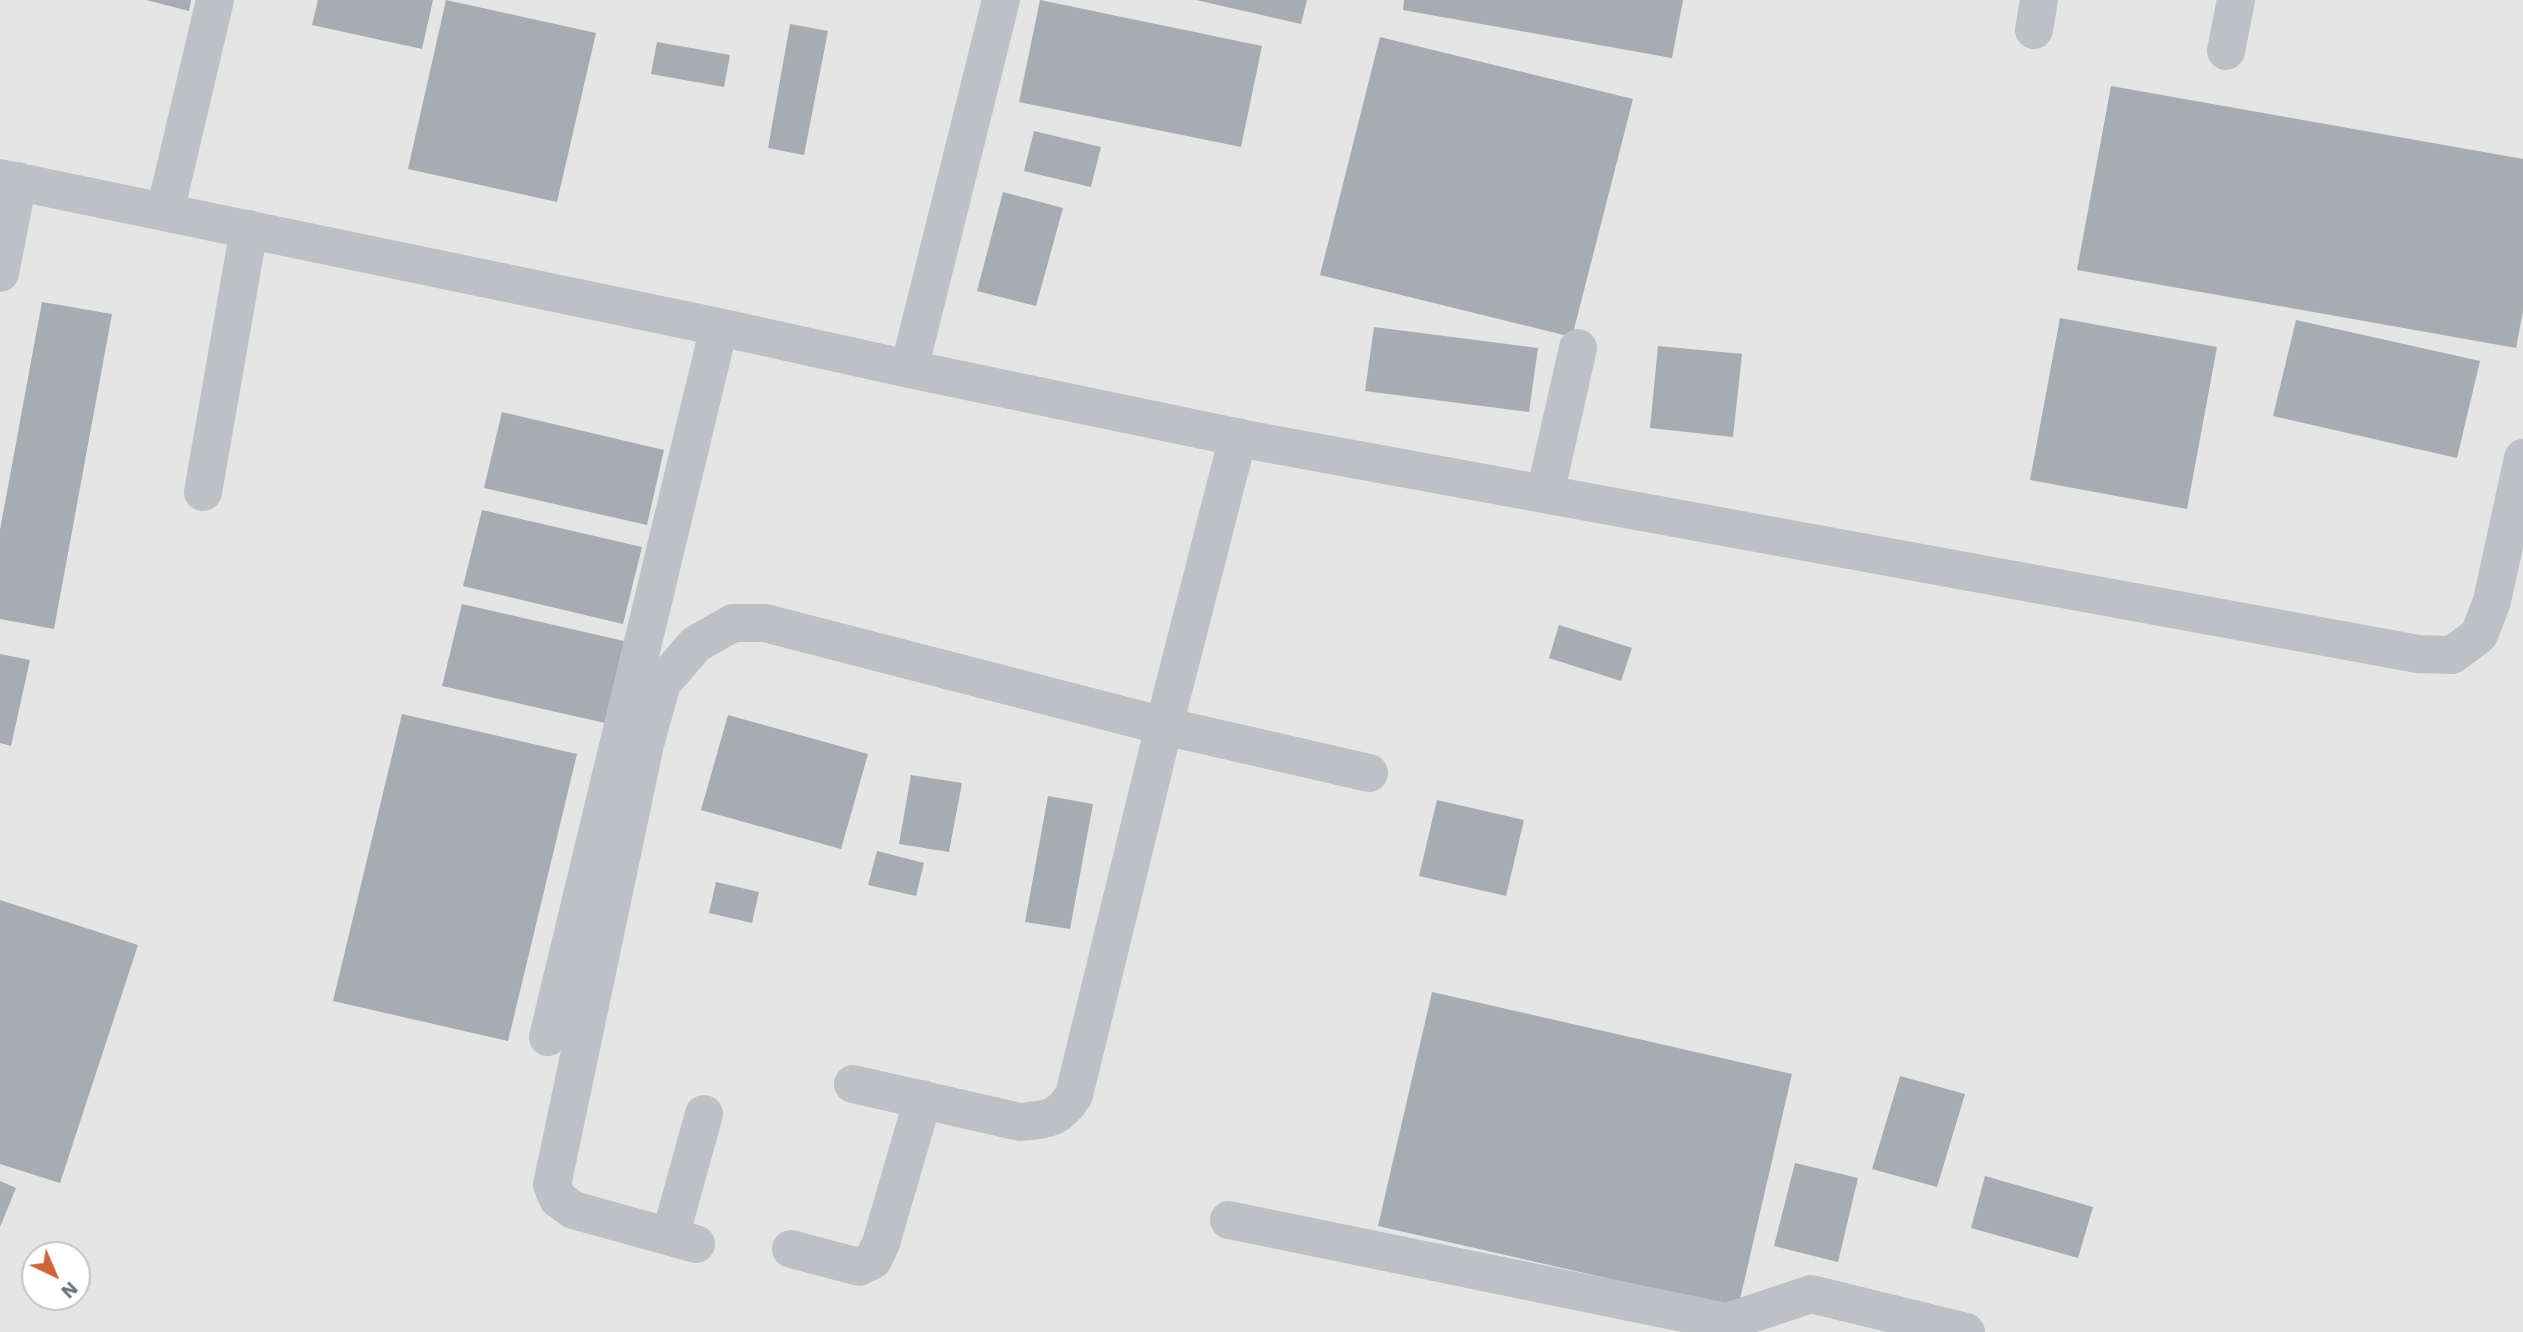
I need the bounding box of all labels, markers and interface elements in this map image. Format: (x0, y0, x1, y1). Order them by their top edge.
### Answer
north arrow (21, 1241, 91, 1311)
text: N (56, 1277, 83, 1303)

